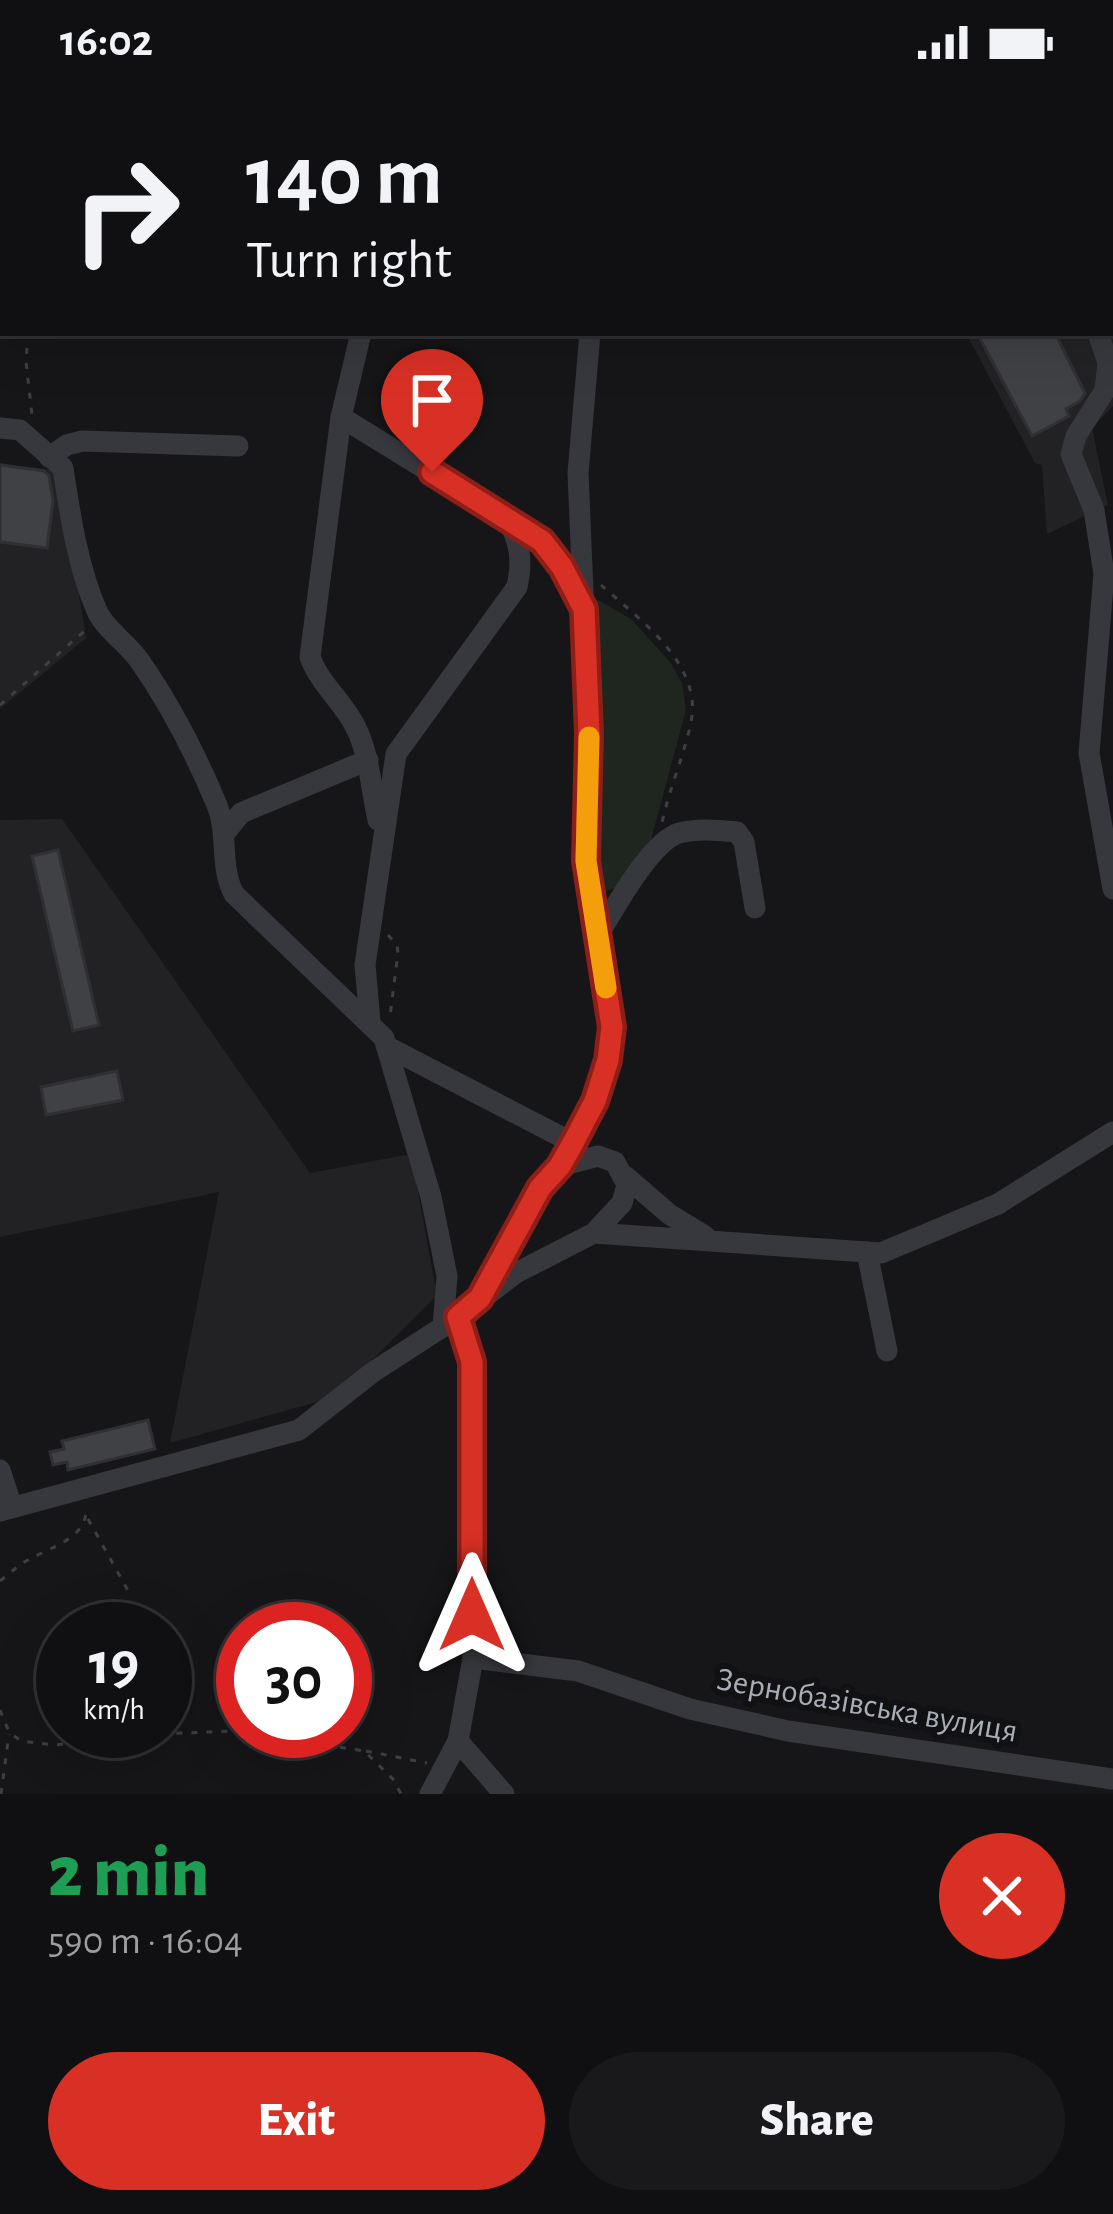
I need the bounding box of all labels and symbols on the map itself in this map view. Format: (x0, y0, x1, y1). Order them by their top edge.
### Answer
pin (381, 349, 483, 472)
position arrow (409, 1552, 535, 1678)
speed limit sign: 30 (216, 1602, 372, 1758)
street label: Зернобазівська вулиця (714, 1663, 1020, 1749)

